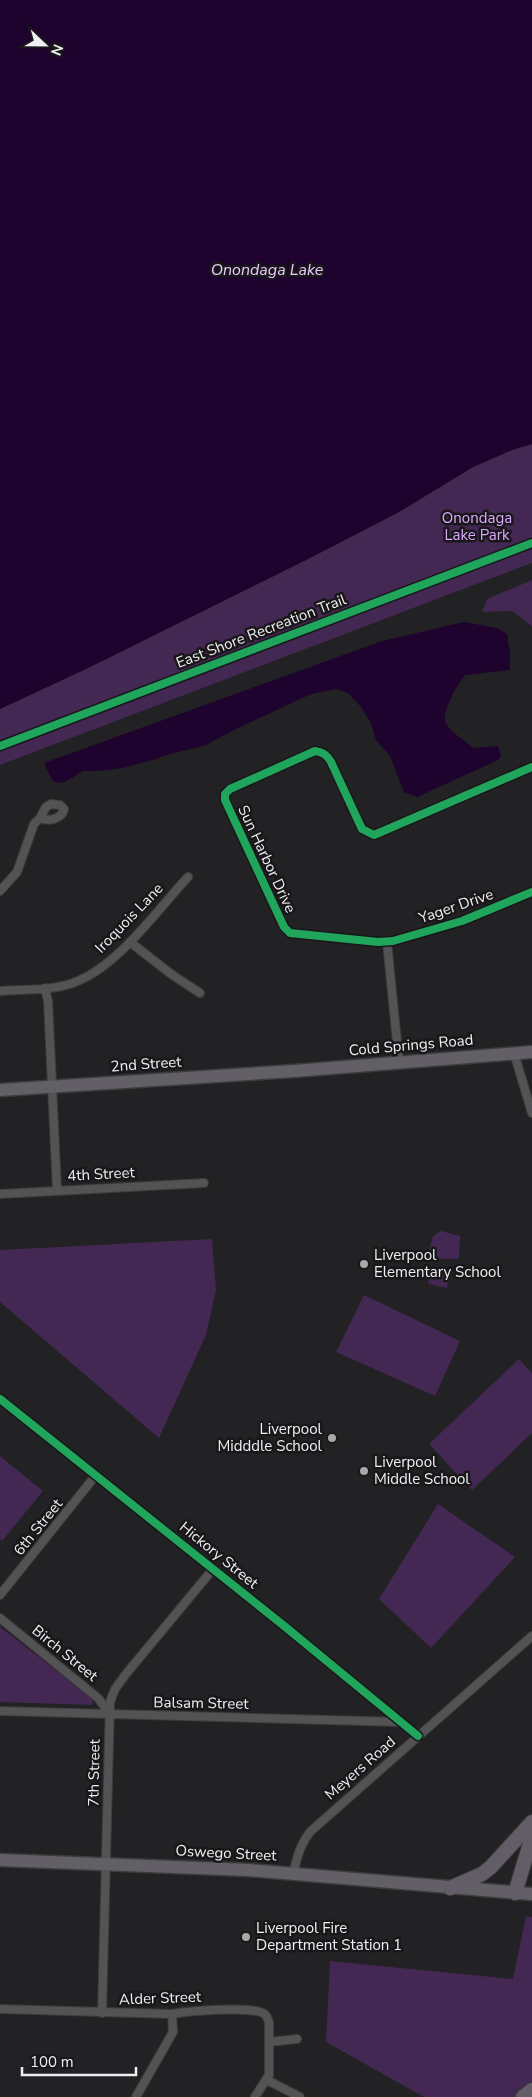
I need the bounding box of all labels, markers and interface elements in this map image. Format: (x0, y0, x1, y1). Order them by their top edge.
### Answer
north arrow (20, 20, 70, 70)
text: N (46, 41, 67, 58)
water label: Onondaga Lake (211, 259, 324, 281)
park label: Onondaga Lake Park (442, 508, 512, 545)
street label: East Shore Recreation Trail (173, 589, 349, 673)
street label: Sun Harbor Drive (233, 802, 301, 916)
street label: Iroquois Lane (91, 879, 167, 957)
street label: Yager Drive (415, 884, 496, 928)
street label: Cold Springs Road (348, 1030, 474, 1060)
street label: 2nd Street (110, 1051, 183, 1076)
street label: 4th Street (67, 1162, 136, 1186)
place label: Liverpool Elementary School (374, 1245, 501, 1282)
marker: Liverpool Elementary School (358, 1258, 370, 1270)
place label: Liverpool Midddle School (217, 1419, 323, 1456)
marker: Liverpool Midddle School (326, 1432, 338, 1444)
place label: Liverpool Middle School (374, 1452, 470, 1489)
marker: Liverpool Middle School (358, 1465, 370, 1477)
street label: 6th Street (9, 1494, 67, 1560)
street label: Hickory Street (175, 1517, 263, 1593)
street label: Birch Street (28, 1620, 103, 1686)
street label: Balsam Street (153, 1692, 250, 1714)
street label: Meyers Road (320, 1732, 400, 1804)
street label: 7th Street (83, 1738, 105, 1807)
street label: Oswego Street (175, 1840, 278, 1866)
place label: Liverpool Fire Department Station 1 (256, 1918, 402, 1955)
marker: Liverpool Fire Department Station 1 (240, 1931, 252, 1943)
street label: Alder Street (119, 1987, 202, 2009)
scale bar (22, 2044, 136, 2076)
text: 100 m (30, 2052, 74, 2072)

